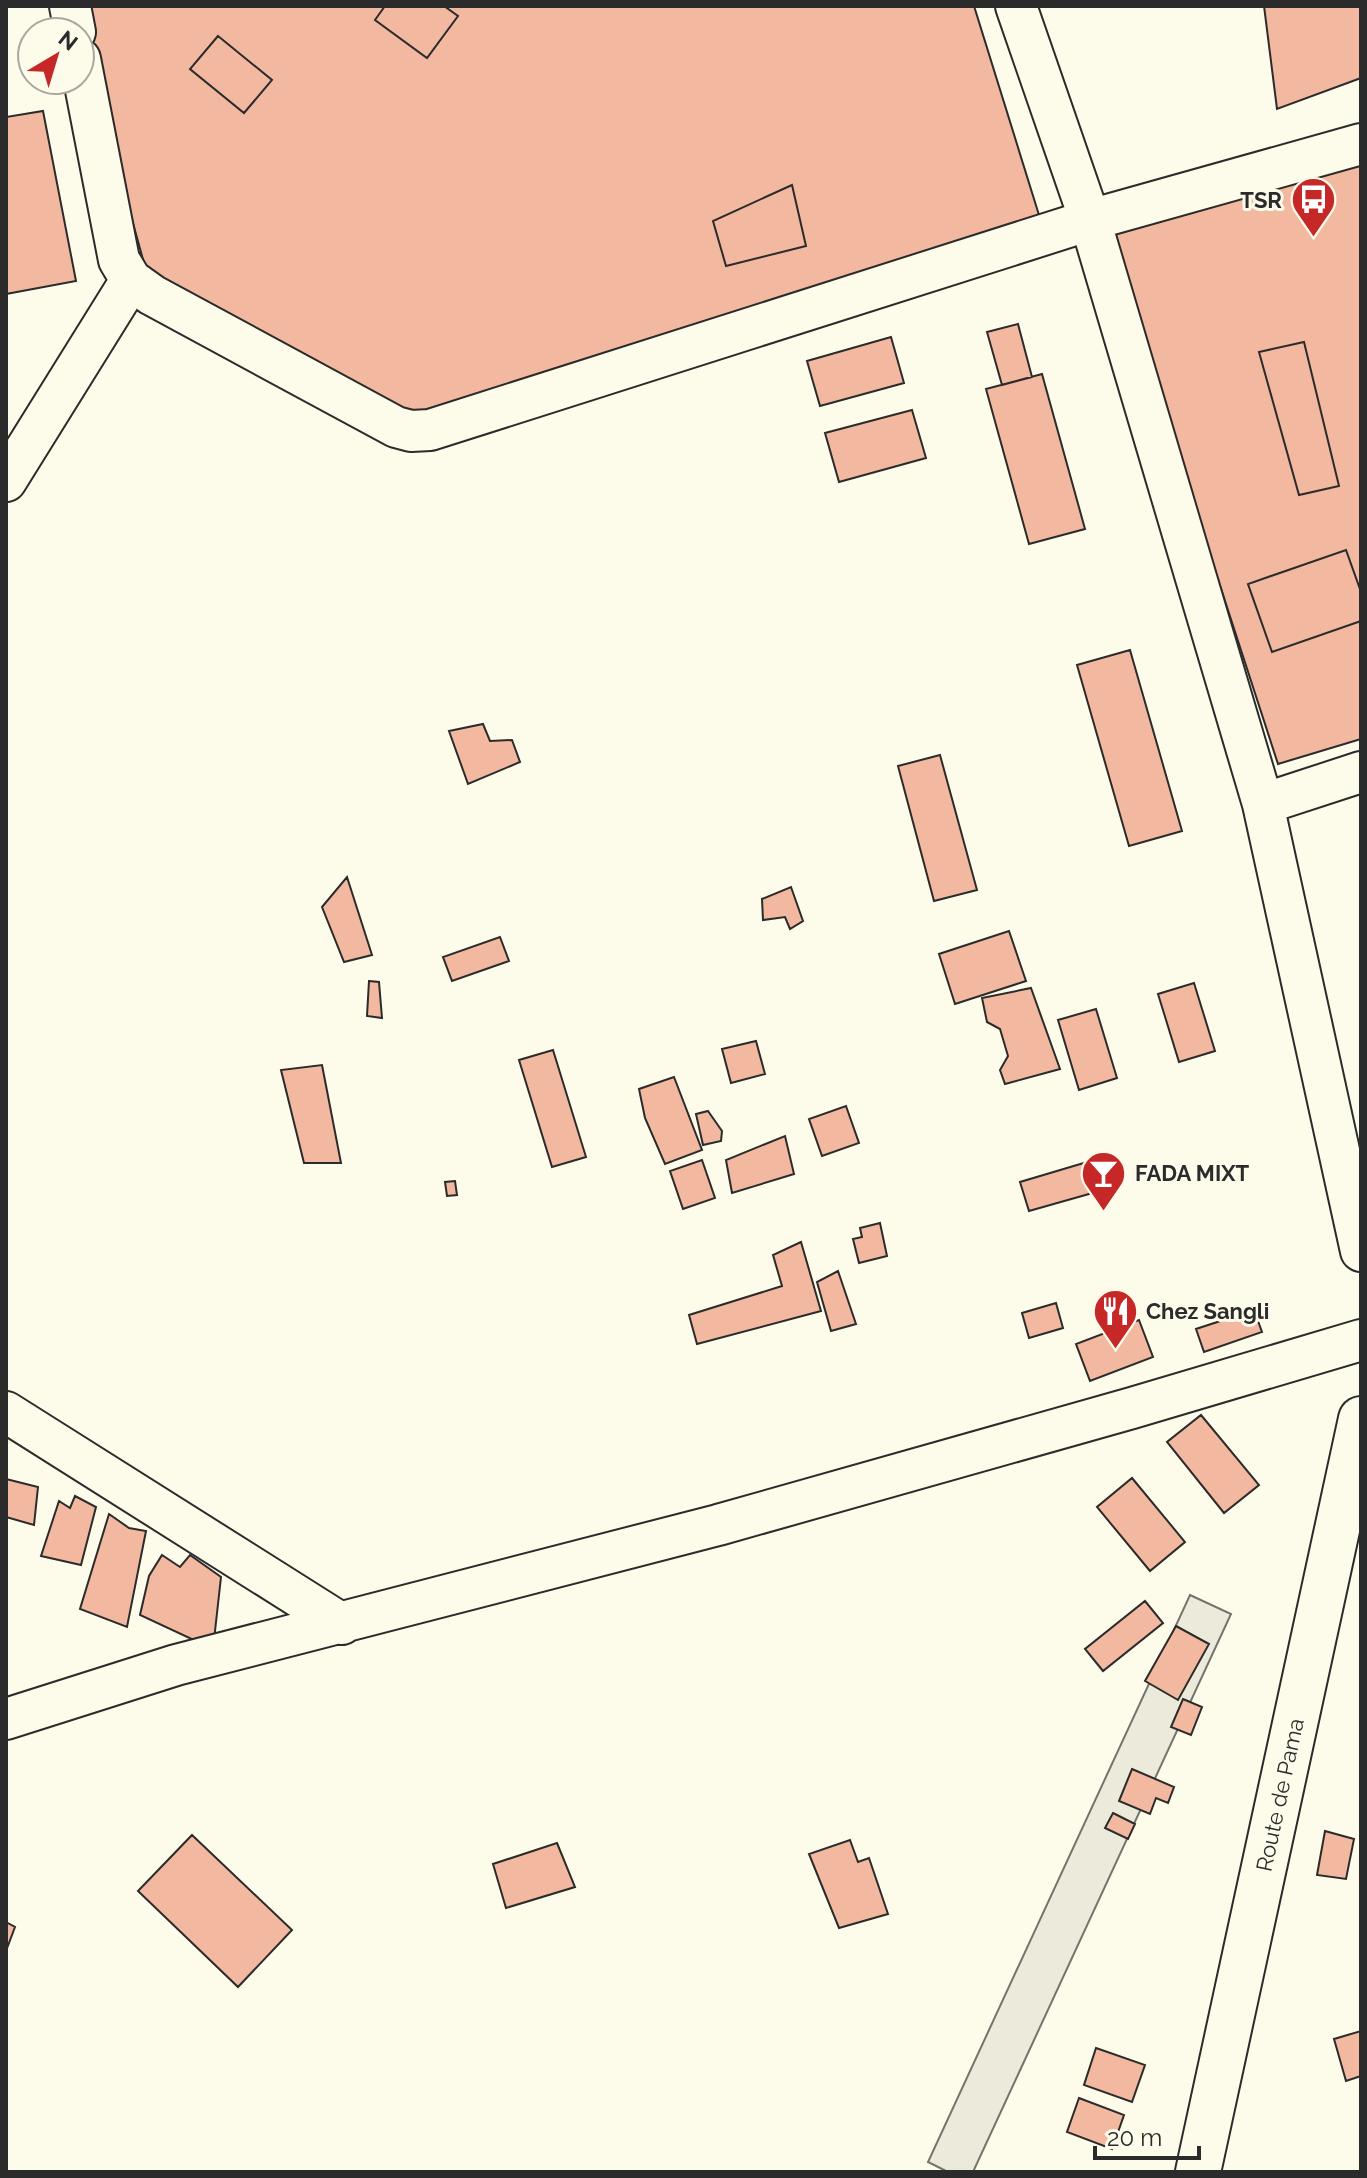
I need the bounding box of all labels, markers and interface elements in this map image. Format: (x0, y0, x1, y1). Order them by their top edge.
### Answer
north arrow (16, 16, 96, 96)
text: N (54, 25, 83, 56)
bus stop icon: TSR (1289, 176, 1337, 239)
place label: TSR (1240, 187, 1282, 213)
bar icon: FADA MIXT (1080, 1149, 1128, 1212)
place label: FADA MIXT (1135, 1160, 1249, 1186)
restaurant icon: Chez Sangli (1091, 1287, 1139, 1350)
place label: Chez Sangli (1146, 1298, 1269, 1324)
street label: Route de Pama (1250, 1716, 1309, 1874)
scale bar (1095, 2110, 1199, 2160)
text: 20 m (1107, 2123, 1162, 2152)

